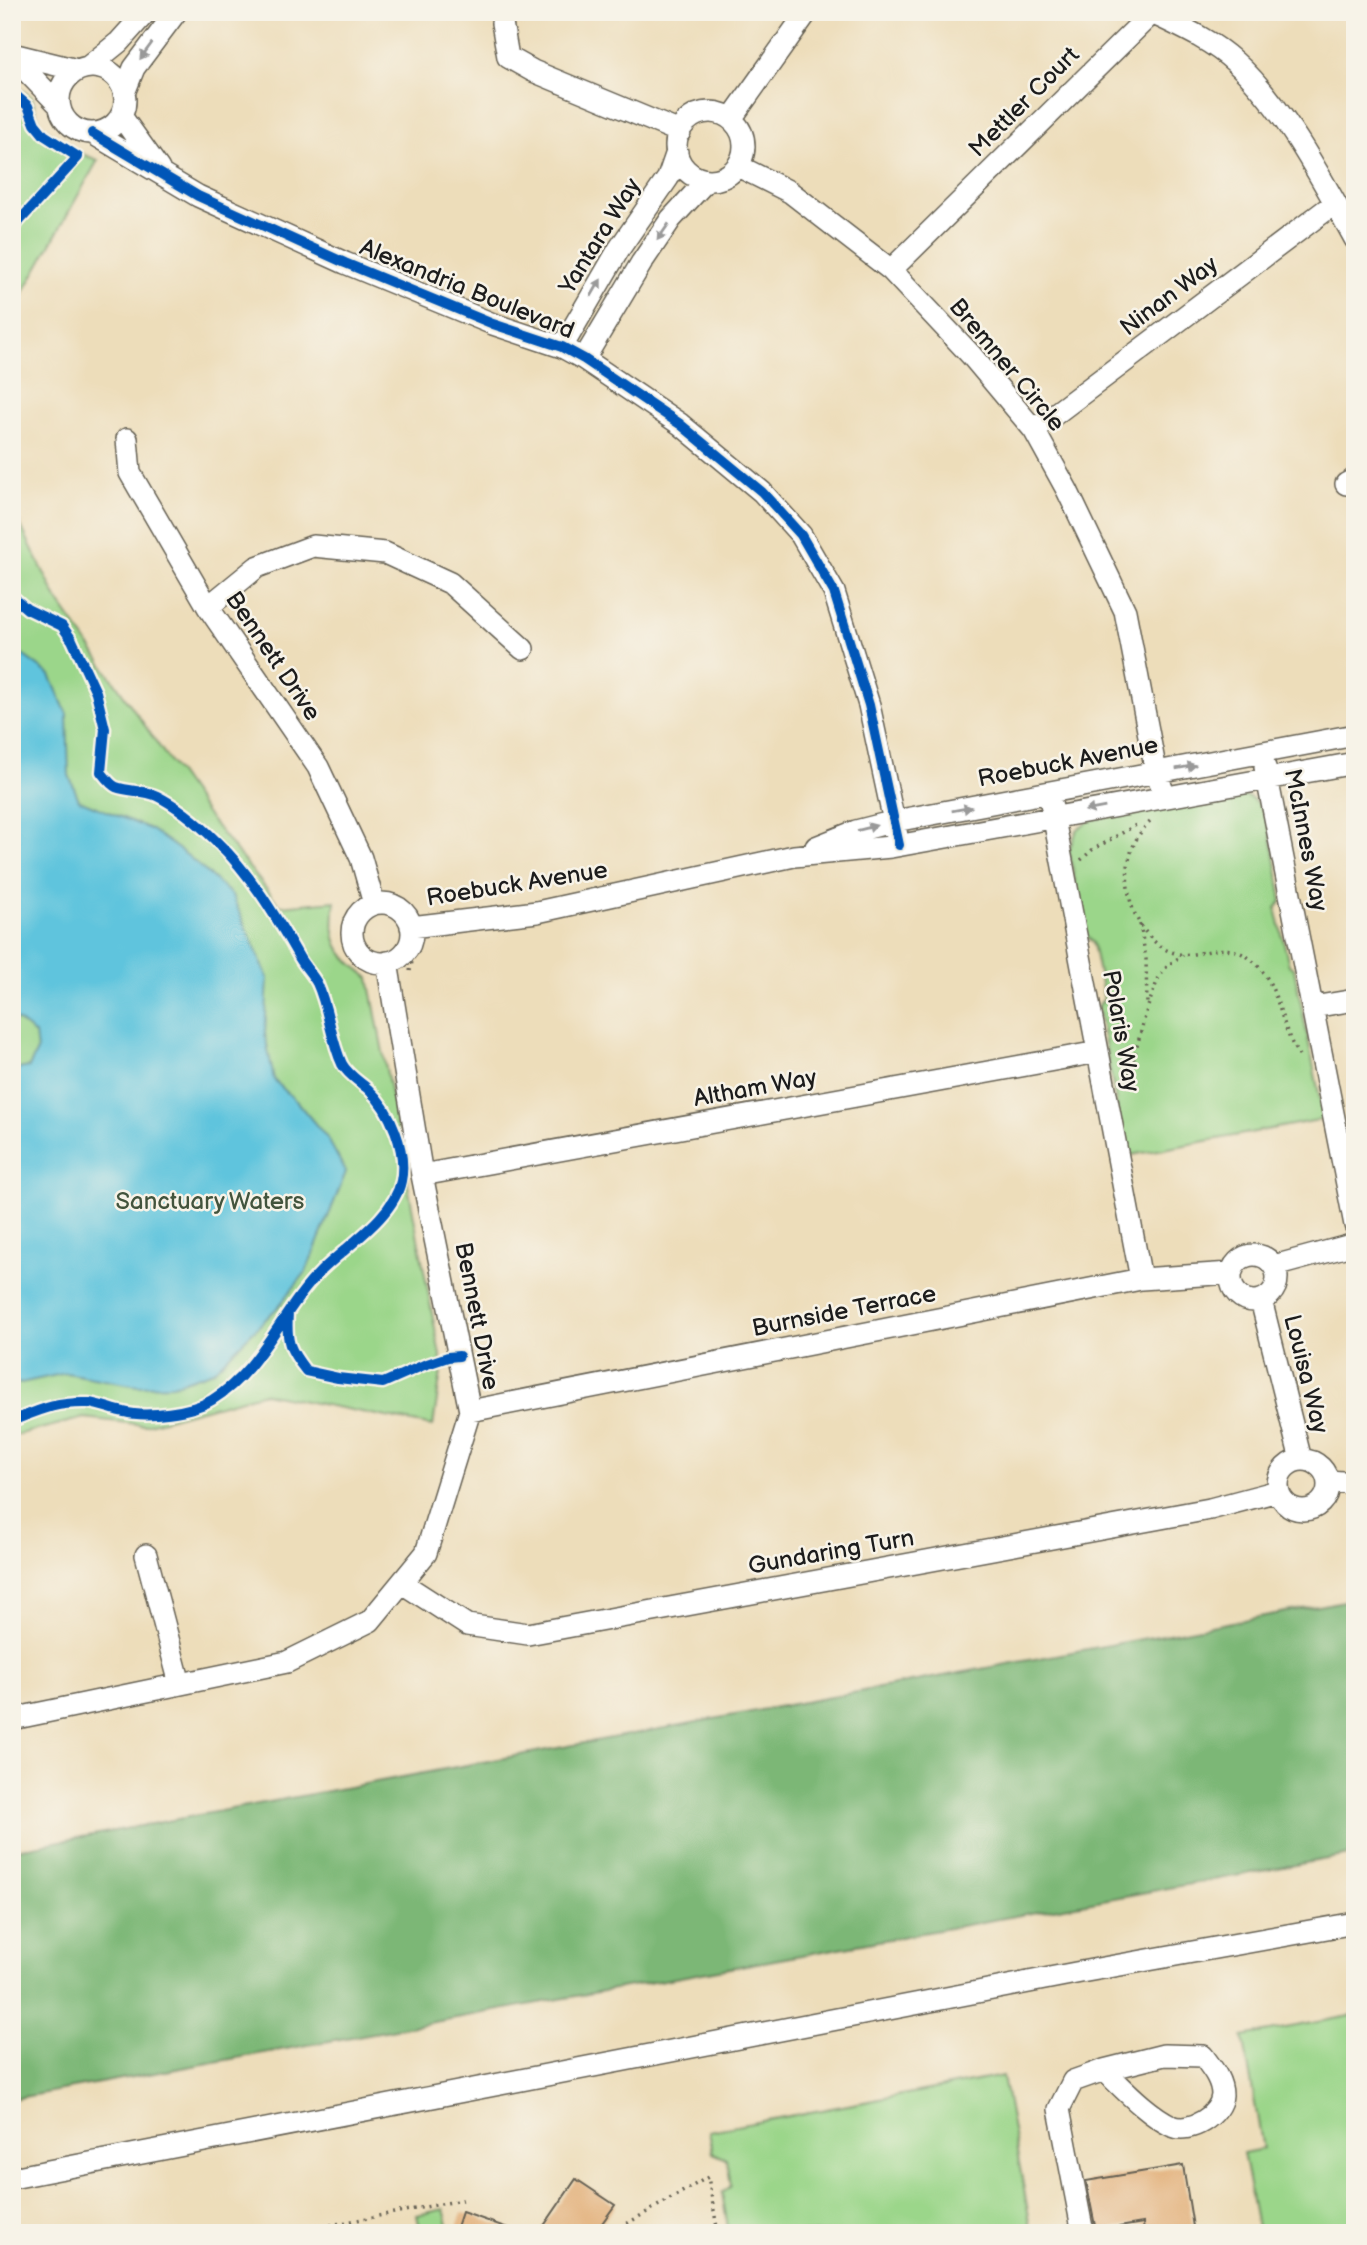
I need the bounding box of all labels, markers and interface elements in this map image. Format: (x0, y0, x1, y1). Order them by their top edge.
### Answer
street label: Mettler Court (963, 40, 1086, 163)
one-way arrow (139, 42, 153, 60)
street label: Yantara Way (552, 172, 647, 300)
one-way arrow (656, 223, 670, 241)
street label: Alexandria Boulevard (356, 233, 578, 345)
street label: Ninan Way (1114, 250, 1224, 342)
one-way arrow (590, 279, 602, 298)
street label: Bremner Circle (943, 293, 1071, 437)
street label: Bennett Drive (219, 586, 327, 726)
street label: Roebuck Avenue (975, 730, 1161, 794)
one-way arrow (1175, 761, 1197, 772)
street label: McInnes Way (1278, 766, 1334, 914)
one-way arrow (951, 803, 973, 814)
one-way arrow (1083, 804, 1105, 815)
one-way arrow (857, 823, 878, 833)
street label: Roebuck Avenue (424, 855, 610, 913)
street label: Polaris Way (1096, 968, 1146, 1094)
street label: Altham Way (691, 1063, 819, 1113)
park label: Sanctuary Waters (116, 1187, 305, 1216)
street label: Bennett Drive (448, 1240, 506, 1392)
street label: Burnside Terrace (750, 1279, 938, 1343)
street label: Louisa Way (1277, 1312, 1335, 1437)
street label: Gundaring Turn (746, 1523, 916, 1581)

